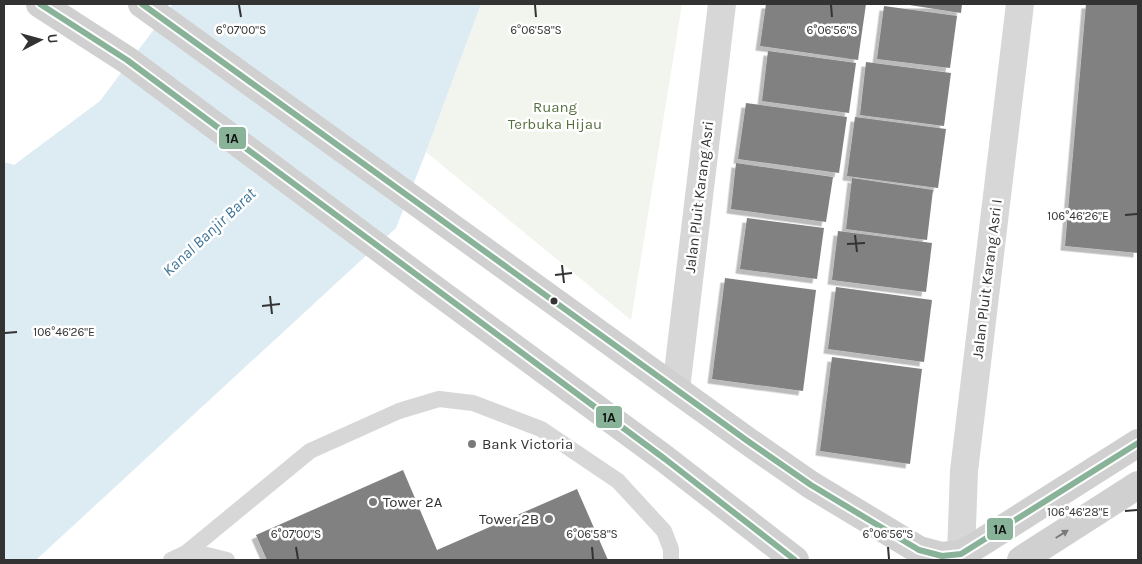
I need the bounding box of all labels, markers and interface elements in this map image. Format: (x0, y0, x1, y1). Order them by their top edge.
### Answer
north arrow (15, 15, 65, 65)
text: 6°07'00"S (216, 23, 266, 37)
text: 6°06'58"S (510, 23, 562, 37)
text: 6°06'56"S (806, 23, 858, 37)
text: U (43, 33, 61, 44)
park label: Ruang Terbuka Hijau (508, 98, 602, 133)
street label: Jalan Pluit Karang Asri (681, 120, 717, 274)
line badge: 1A (218, 126, 247, 150)
text: 1A (225, 130, 239, 147)
water label: Kanal Banjir Barat (158, 184, 260, 280)
street label: Jalan Pluit Karang Asri I (968, 198, 1006, 360)
text: 106°46'26"E (1047, 209, 1109, 223)
unlabelled marker (549, 296, 559, 306)
text: 106°46'26"E (33, 325, 95, 339)
line badge: 1A (595, 405, 623, 429)
text: 1A (602, 409, 616, 426)
place label: Bank Victoria (482, 435, 573, 453)
marker: Bank Victoria (466, 438, 478, 450)
place label: Tower 2A (383, 493, 443, 511)
marker: Tower 2A (367, 496, 379, 508)
text: 106°46'28"E (1047, 505, 1109, 519)
place label: Tower 2B (479, 510, 539, 528)
marker: Tower 2B (543, 513, 555, 525)
line badge: 1A (986, 517, 1014, 541)
text: 1A (993, 521, 1007, 538)
text: 6°07'00"S (271, 527, 321, 541)
text: 6°06'58"S (566, 527, 618, 541)
text: 6°06'56"S (862, 527, 914, 541)
one-way arrow (1055, 529, 1069, 538)

